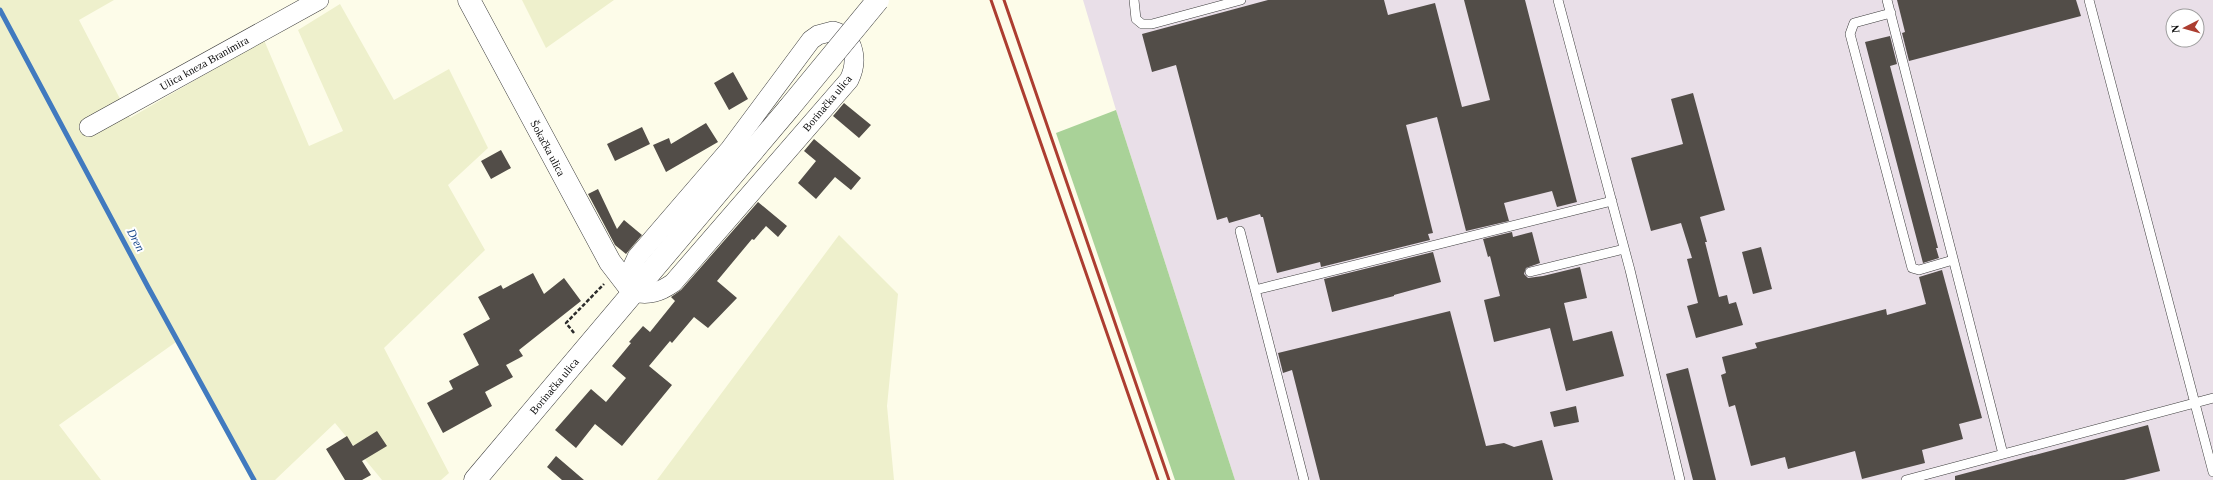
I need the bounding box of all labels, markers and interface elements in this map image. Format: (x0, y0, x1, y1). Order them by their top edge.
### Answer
north arrow (2165, 8, 2205, 48)
text: N (2169, 24, 2181, 34)
street label: Ulica kneza Branimira (158, 34, 251, 92)
street label: Borinačka ulica (800, 73, 854, 133)
street label: Šokačka ulica (528, 118, 568, 178)
water label: Dren (124, 225, 148, 254)
street label: Borinačka ulica (527, 356, 581, 416)

